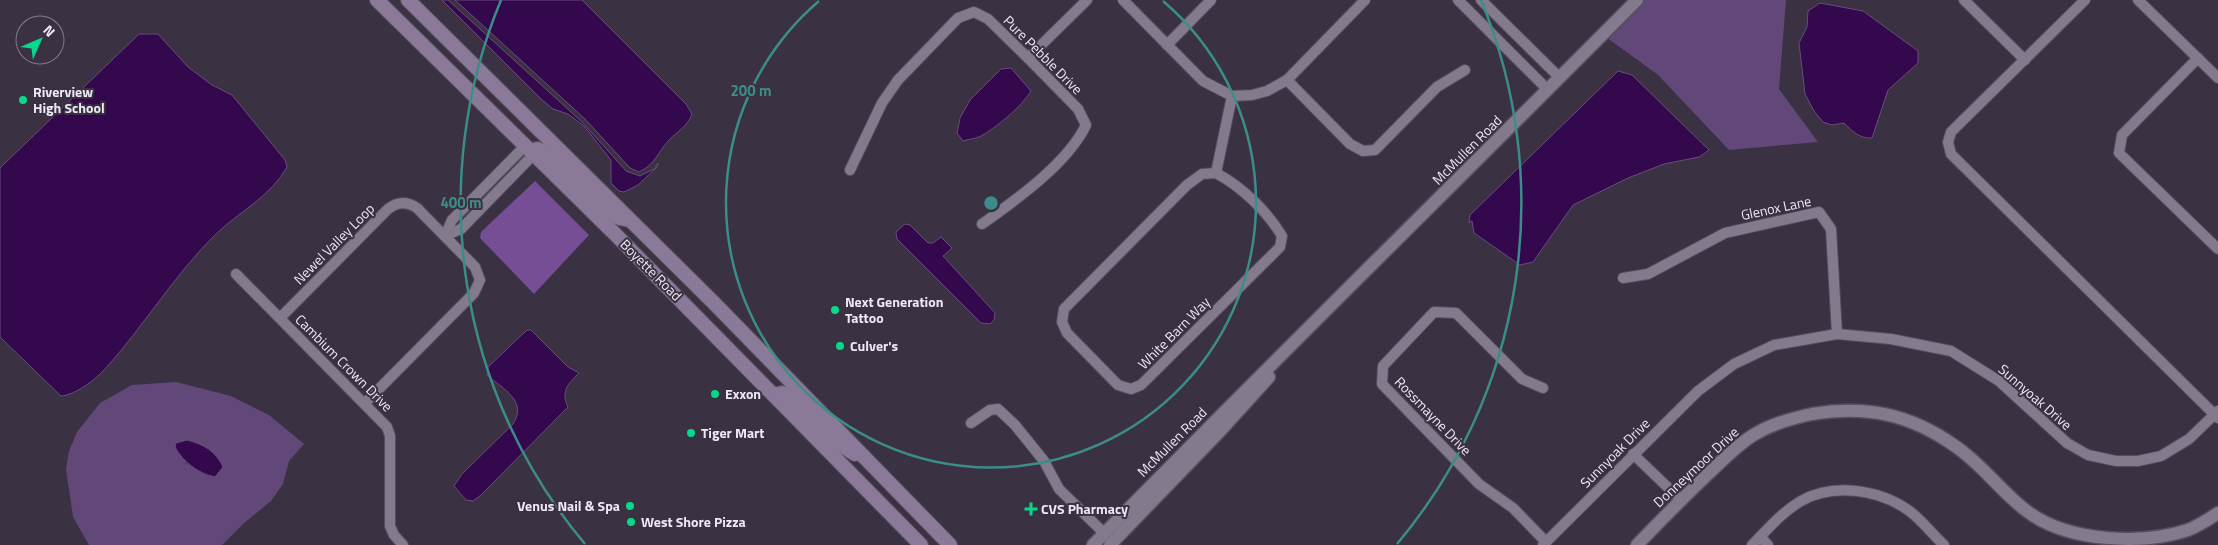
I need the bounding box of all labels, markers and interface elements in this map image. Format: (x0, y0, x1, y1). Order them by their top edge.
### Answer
street label: Pure Pebble Drive (999, 10, 1088, 99)
north arrow (15, 15, 65, 65)
text: N (39, 20, 60, 41)
text: 200 m (730, 79, 772, 102)
place label: Riverview High School (33, 81, 105, 118)
marker: Riverview High School (17, 94, 29, 106)
street label: McMullen Road (1427, 110, 1506, 189)
street label: Glenox Lane (1739, 190, 1813, 225)
text: 400 m (440, 191, 482, 214)
centre of rings (982, 194, 1000, 212)
street label: Newel Valley Loop (288, 198, 379, 289)
street label: Boyette Road (616, 234, 687, 305)
place label: Next Generation Tattoo (845, 291, 943, 328)
street label: White Barn Way (1133, 291, 1215, 374)
marker: Next Generation Tattoo (829, 304, 841, 316)
street label: Cambium Crown Drive (291, 309, 398, 416)
place label: Culver's (850, 335, 899, 356)
marker: Culver's (834, 340, 846, 352)
street label: Sunnyoak Drive (1994, 359, 2077, 435)
street label: Rossmayne Drive (1390, 371, 1477, 460)
place label: Exxon (725, 383, 761, 404)
marker: Exxon (709, 388, 721, 400)
street label: McMullen Road (1132, 402, 1211, 481)
street label: Sunnyoak Drive (1575, 413, 1654, 492)
street label: Donneymoor Drive (1648, 421, 1743, 512)
place label: Tiger Mart (701, 422, 764, 443)
marker: Tiger Mart (685, 427, 697, 439)
place label: Venus Nail & Spa (517, 495, 620, 516)
place label: CVS Pharmacy (1041, 498, 1128, 519)
marker: Venus Nail & Spa (624, 500, 636, 512)
marker: CVS Pharmacy (1025, 503, 1037, 515)
place label: West Shore Pizza (641, 511, 746, 532)
marker: West Shore Pizza (625, 516, 637, 528)

